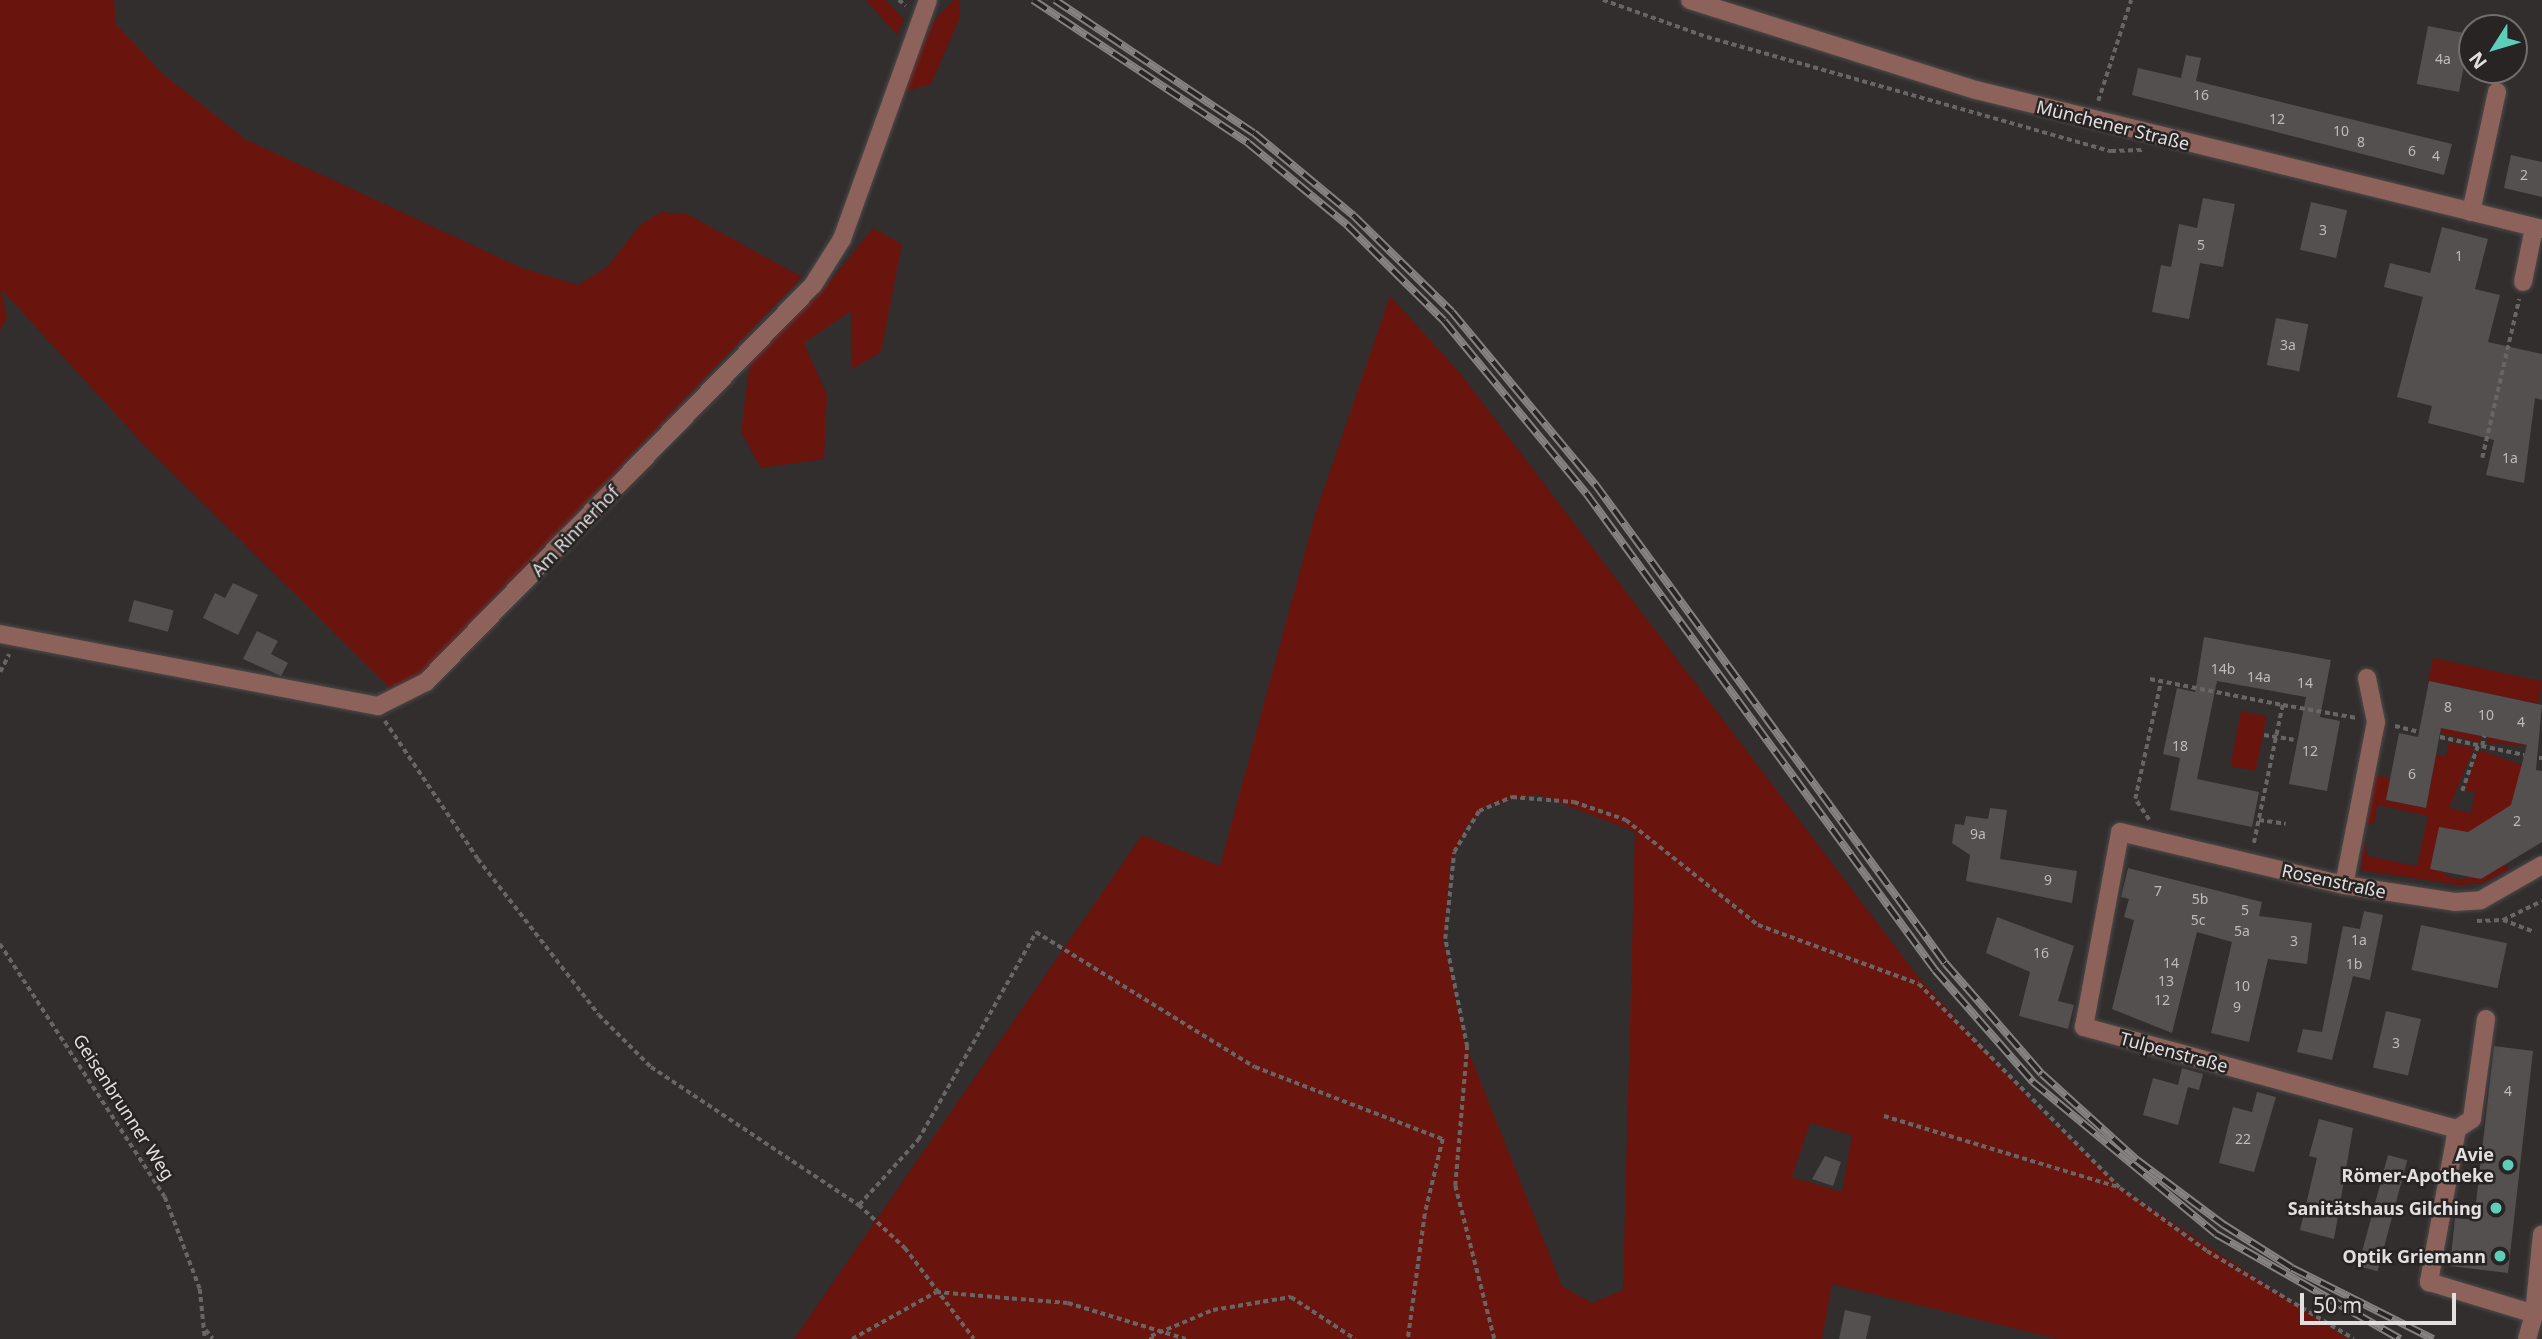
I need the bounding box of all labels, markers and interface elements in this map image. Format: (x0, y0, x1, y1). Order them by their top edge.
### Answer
north arrow (2458, 14, 2528, 84)
text: N (2463, 46, 2493, 74)
house number: 4a (2435, 51, 2451, 67)
house number: 16 (2193, 87, 2209, 103)
street label: Münchener Straße (2034, 96, 2192, 154)
house number: 12 (2269, 111, 2285, 127)
house number: 10 (2333, 123, 2349, 139)
house number: 8 (2357, 134, 2365, 150)
house number: 6 (2408, 143, 2416, 159)
house number: 4 (2432, 148, 2440, 164)
house number: 2 (2520, 167, 2528, 183)
house number: 3 (2319, 222, 2327, 238)
house number: 5 (2197, 237, 2205, 253)
house number: 1 (2455, 248, 2463, 264)
house number: 3a (2280, 337, 2296, 353)
house number: 1a (2502, 450, 2518, 466)
street label: Am Rinnerhof (527, 481, 623, 581)
house number: 14b (2211, 661, 2235, 677)
house number: 14a (2247, 669, 2271, 685)
house number: 14 (2297, 675, 2313, 691)
house number: 8 (2444, 699, 2452, 715)
house number: 10 (2478, 707, 2494, 723)
house number: 4 (2517, 714, 2525, 730)
house number: 18 (2172, 738, 2188, 754)
house number: 12 (2302, 743, 2318, 759)
house number: 6 (2408, 766, 2416, 782)
house number: 2 (2513, 813, 2521, 829)
house number: 9a (1970, 826, 1986, 842)
street label: Rosenstraße (2280, 859, 2388, 903)
house number: 9 (2044, 872, 2052, 888)
house number: 7 (2154, 883, 2162, 899)
house number: 5b (2192, 891, 2208, 907)
house number: 5 (2241, 902, 2249, 918)
house number: 5c (2191, 912, 2205, 928)
house number: 5a (2234, 923, 2250, 939)
house number: 1a (2351, 932, 2367, 948)
house number: 3 (2290, 933, 2298, 949)
house number: 16 (2033, 945, 2049, 961)
house number: 14 (2163, 955, 2179, 971)
house number: 1b (2346, 956, 2362, 972)
house number: 13 (2158, 973, 2174, 989)
house number: 10 (2234, 978, 2250, 994)
house number: 12 (2154, 992, 2170, 1008)
house number: 9 (2233, 999, 2241, 1015)
street label: Tulpenstraße (2118, 1027, 2230, 1077)
street label: Geisenbrunner Weg (69, 1030, 179, 1184)
house number: 3 (2392, 1035, 2400, 1051)
house number: 4 (2504, 1083, 2512, 1099)
house number: 22 (2235, 1131, 2251, 1147)
place label: Avie Römer-Apotheke (2342, 1144, 2494, 1186)
marker: Avie Römer-Apotheke (2500, 1157, 2516, 1173)
place label: Sanitätshaus Gilching (2288, 1197, 2482, 1219)
marker: Sanitätshaus Gilching (2488, 1200, 2504, 1216)
place label: Optik Griemann (2342, 1245, 2486, 1267)
marker: Optik Griemann (2492, 1248, 2508, 1264)
scale bar (2304, 1280, 2460, 1324)
text: 50 m (2313, 1291, 2362, 1319)

